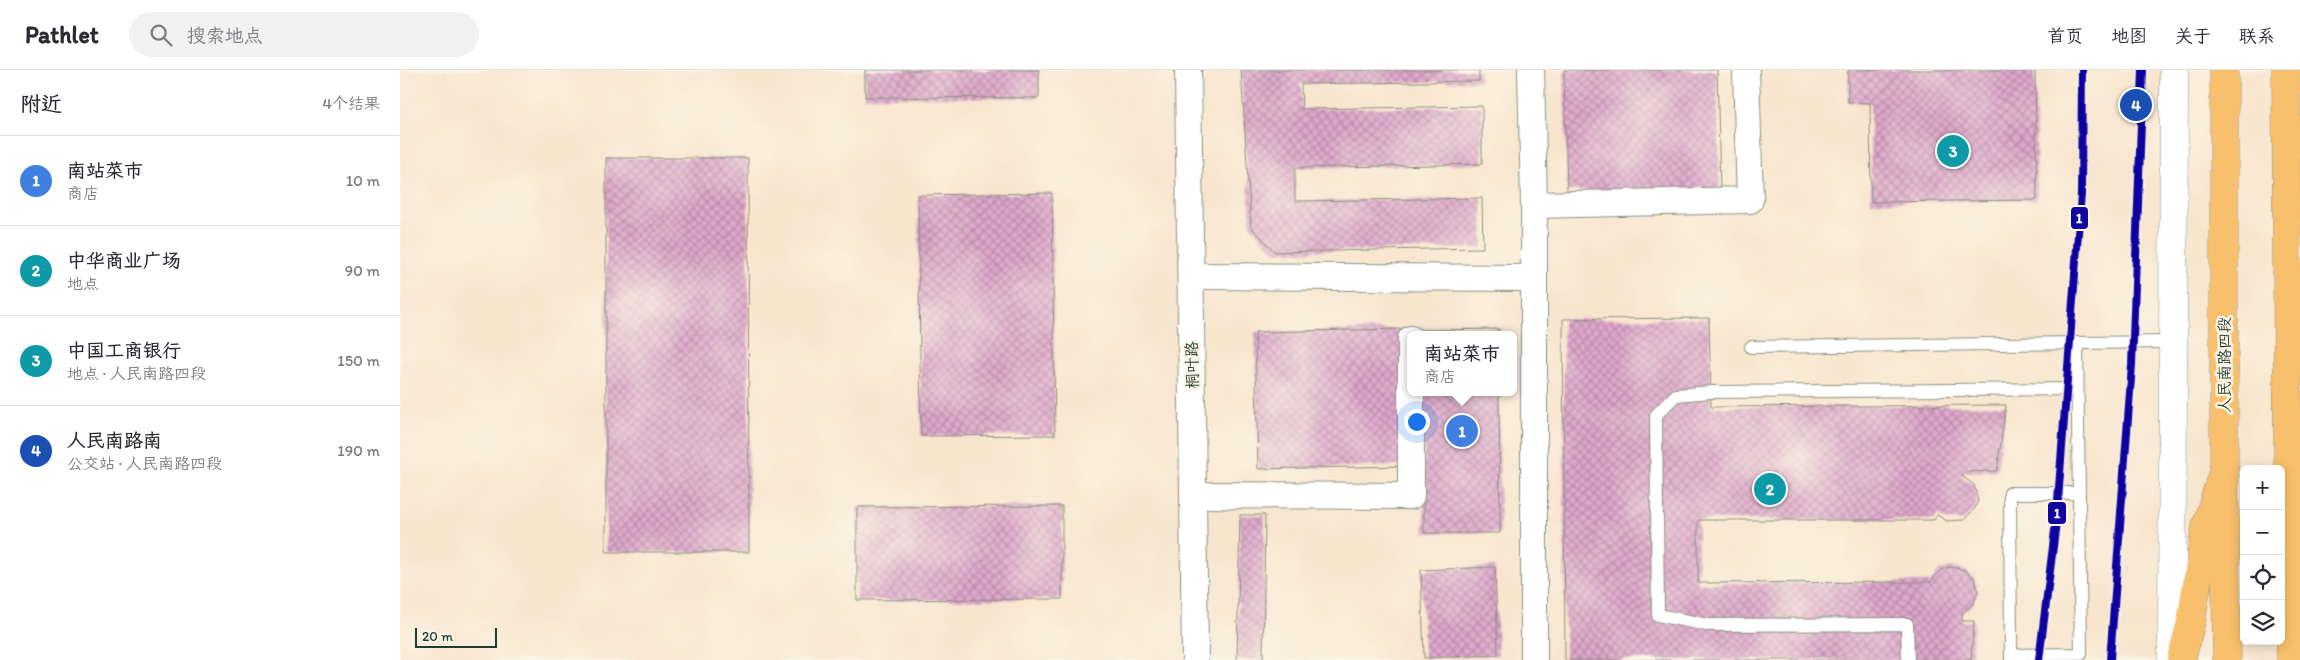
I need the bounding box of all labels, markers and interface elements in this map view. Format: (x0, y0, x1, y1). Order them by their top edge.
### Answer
search box (129, 12, 479, 57)
text: Pathlet (25, 20, 99, 49)
icon: search (147, 21, 175, 49)
text: 搜索地点 (187, 24, 263, 47)
text: 首页 (2047, 25, 2083, 47)
text: 地图 (2111, 25, 2147, 47)
text: 关于 (2175, 25, 2211, 47)
text: 联系 (2239, 25, 2275, 47)
pin: 4 (2120, 86, 2152, 124)
text: 附近 (20, 91, 62, 116)
text: 4个结果 (322, 94, 380, 113)
pin: 3 (1937, 132, 1969, 170)
text: 南站菜市 (67, 159, 143, 182)
text: 1 (32, 171, 40, 190)
text: 10 m (346, 171, 380, 190)
text: 商店 (67, 184, 99, 203)
line badge: 1 (2070, 206, 2089, 230)
text: 1 (2076, 210, 2083, 227)
text: 中华商业广场 (67, 249, 181, 272)
text: 2 (32, 261, 40, 280)
text: 90 m (345, 261, 380, 280)
text: 地点 (67, 274, 99, 293)
street label: 人民南路四段 (2215, 317, 2234, 413)
popup (1407, 331, 1517, 396)
text: 中国工商银行 (67, 339, 181, 362)
street label: 桐叶路 (1182, 341, 1202, 389)
text: 南站菜市 (1424, 342, 1500, 365)
text: 3 (32, 351, 40, 370)
text: 150 m (337, 351, 380, 370)
text: 地点 · 人民南路四段 (67, 364, 206, 383)
text: 商店 (1424, 367, 1456, 386)
your location (1404, 409, 1430, 435)
pin: 1 (1446, 412, 1478, 450)
text: 人民南路南 (67, 429, 162, 452)
text: 4 (31, 441, 41, 460)
text: 190 m (337, 441, 380, 460)
text: 公交站 · 人民南路四段 (67, 454, 222, 473)
map controls (2240, 465, 2285, 645)
button: + (2240, 465, 2285, 510)
pin: 2 (1754, 470, 1786, 508)
line badge: 1 (2047, 501, 2067, 525)
text: 1 (2054, 505, 2061, 522)
button: − (2240, 510, 2285, 555)
button: locate (2240, 555, 2285, 600)
button: layers (2240, 600, 2285, 645)
scale bar (415, 625, 498, 648)
text: 20 m (422, 628, 453, 645)

